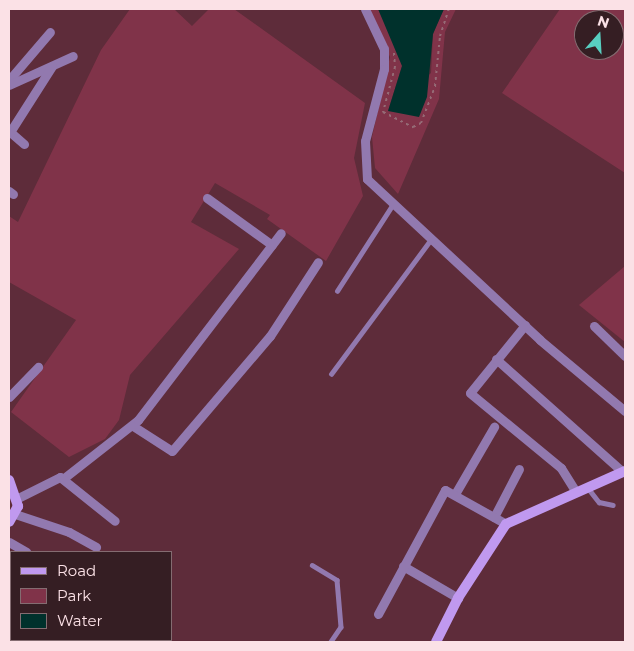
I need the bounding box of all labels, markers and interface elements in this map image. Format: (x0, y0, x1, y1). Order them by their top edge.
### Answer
north arrow (574, 10, 624, 60)
text: N (595, 11, 612, 32)
legend (10, 551, 172, 641)
text: Road (57, 561, 96, 580)
text: Park (57, 586, 91, 605)
text: Water (57, 611, 103, 630)

